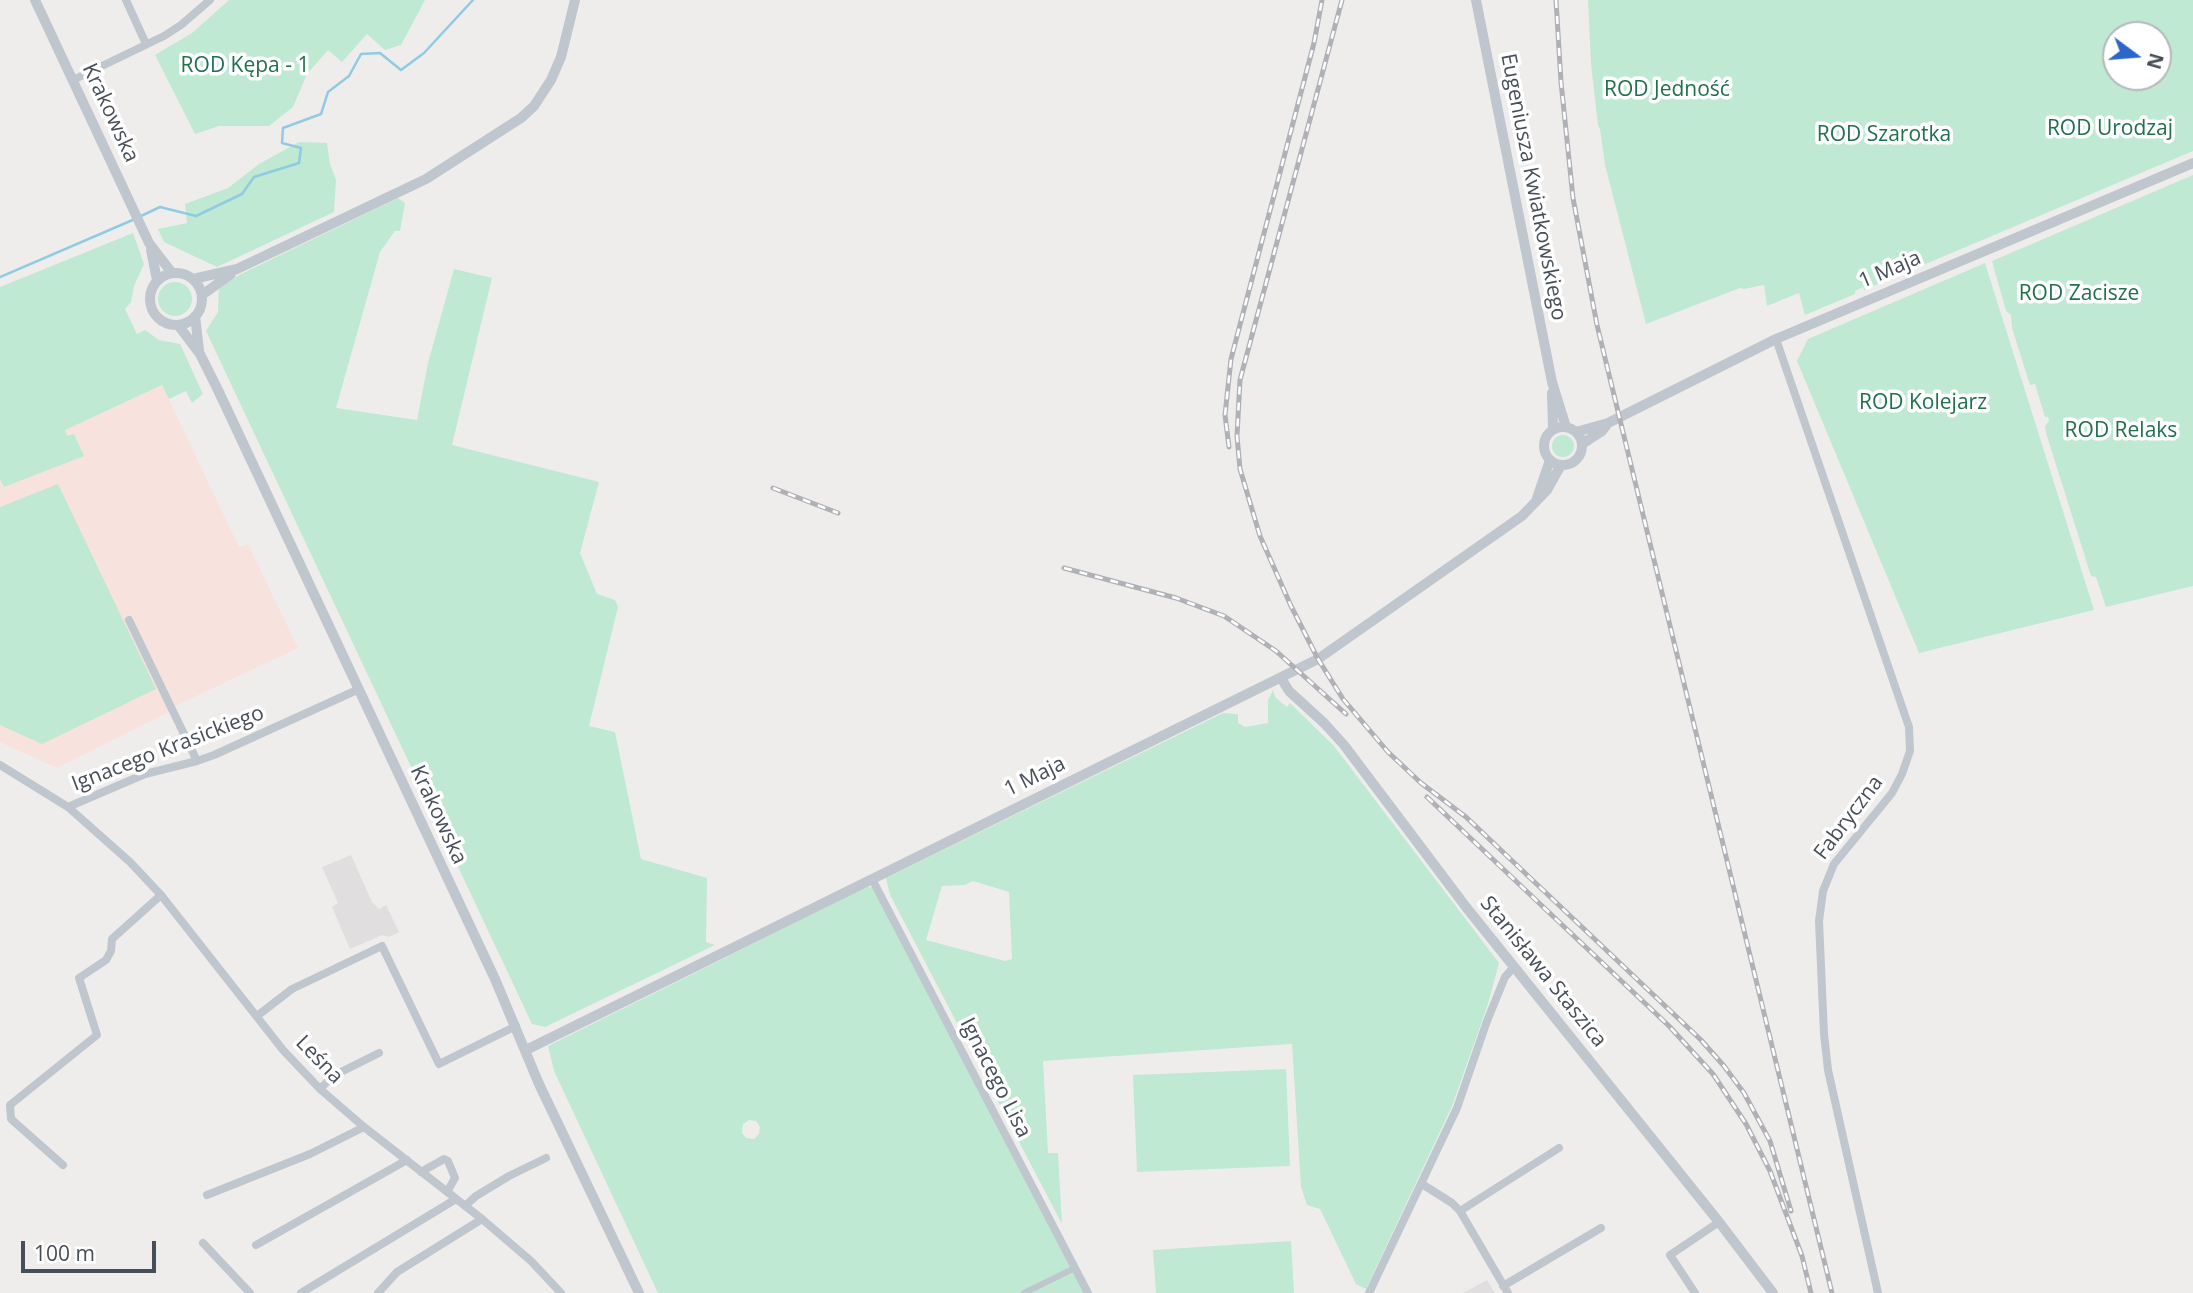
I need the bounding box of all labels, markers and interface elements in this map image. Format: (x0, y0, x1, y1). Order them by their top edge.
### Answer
north arrow (2102, 21, 2172, 91)
text: N (2141, 50, 2170, 72)
street label: Eugeniusza Kwiatkowskiego (1495, 51, 1571, 323)
park label: ROD Kępa - 1 (181, 53, 309, 79)
street label: Krakowska (76, 60, 144, 166)
park label: ROD Jedność (1604, 77, 1730, 103)
park label: ROD Urodzaj (2047, 116, 2173, 142)
park label: ROD Szarotka (1817, 122, 1951, 148)
street label: 1 Maja (1855, 246, 1925, 294)
park label: ROD Zacisze (2019, 281, 2139, 307)
park label: ROD Kolejarz (1859, 390, 1987, 416)
park label: ROD Relaks (2065, 418, 2177, 444)
street label: Ignacego Krasickiego (68, 701, 268, 797)
street label: 1 Maja (1000, 751, 1070, 803)
street label: Krakowska (404, 762, 472, 868)
street label: Fabryczna (1809, 771, 1889, 865)
street label: Stanisława Staszica (1474, 891, 1612, 1053)
street label: Ignacego Lisa (954, 1014, 1036, 1142)
street label: Leśna (290, 1031, 348, 1089)
scale bar (24, 1226, 159, 1270)
text: 100 m (34, 1239, 95, 1267)

